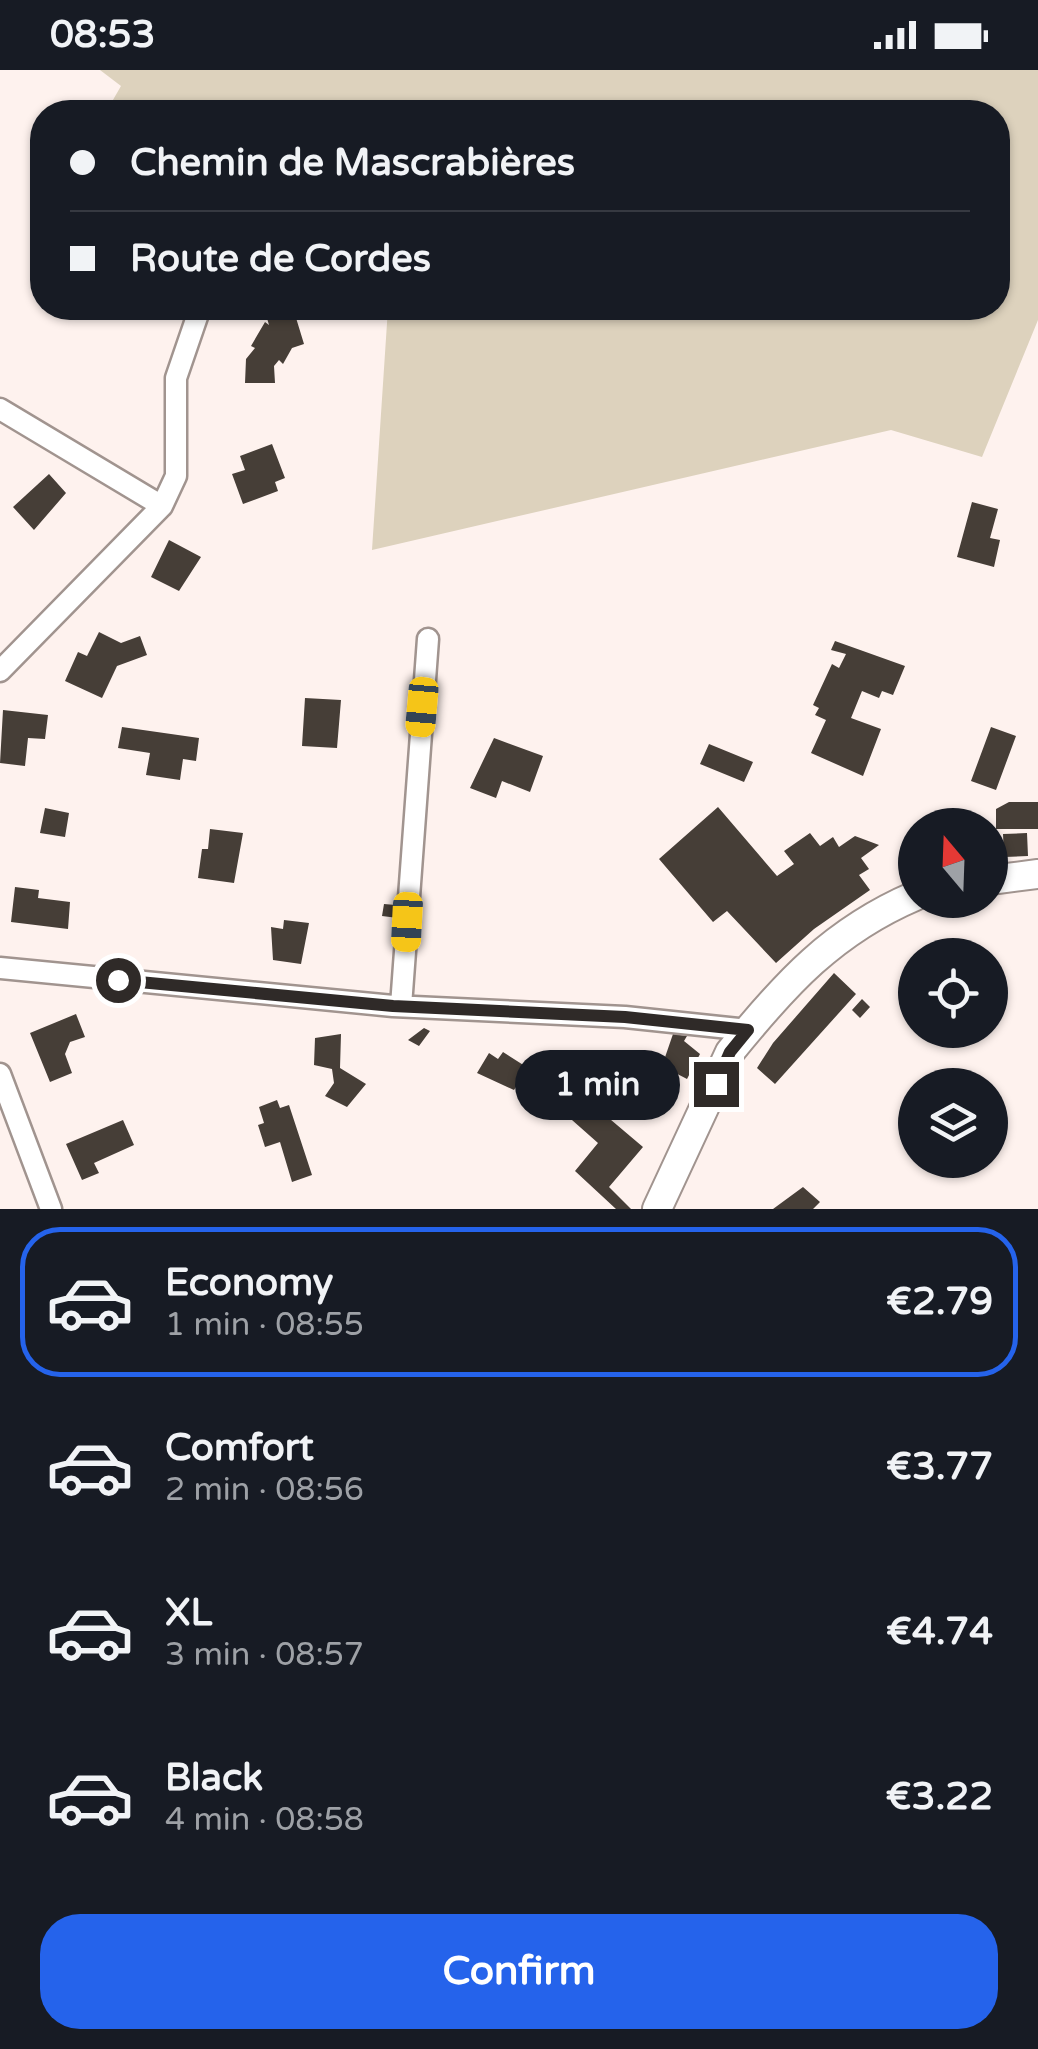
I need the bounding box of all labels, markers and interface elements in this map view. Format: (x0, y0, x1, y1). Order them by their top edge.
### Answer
text: 08:53 (50, 12, 155, 58)
text: Chemin de Mascrabières (130, 140, 575, 186)
text: Route de Cordes (130, 236, 431, 282)
car (404, 676, 440, 738)
north arrow (898, 808, 1008, 918)
map controls (898, 808, 1008, 1178)
car (390, 891, 424, 953)
button: locate (898, 938, 1008, 1048)
route start (96, 958, 141, 1003)
callout: 1 min (516, 1049, 681, 1119)
route end (694, 1062, 739, 1107)
text: 1 min (555, 1066, 640, 1104)
button: layers (898, 1068, 1008, 1178)
icon: car (45, 1257, 135, 1347)
text: Economy (165, 1260, 333, 1306)
text: €2.79 (886, 1279, 993, 1325)
text: 1 min · 08:55 (165, 1306, 364, 1344)
icon: car (45, 1422, 135, 1512)
text: Comfort (165, 1425, 314, 1471)
text: €3.77 (886, 1444, 993, 1490)
text: 2 min · 08:56 (165, 1471, 364, 1509)
icon: car (45, 1587, 135, 1677)
text: XL (165, 1590, 212, 1636)
text: €4.74 (886, 1609, 993, 1655)
text: 3 min · 08:57 (165, 1636, 364, 1674)
icon: car (45, 1752, 135, 1842)
text: Black (165, 1755, 263, 1801)
text: €3.22 (886, 1774, 993, 1820)
text: 4 min · 08:58 (165, 1801, 364, 1839)
button: Confirm (40, 1914, 998, 2029)

